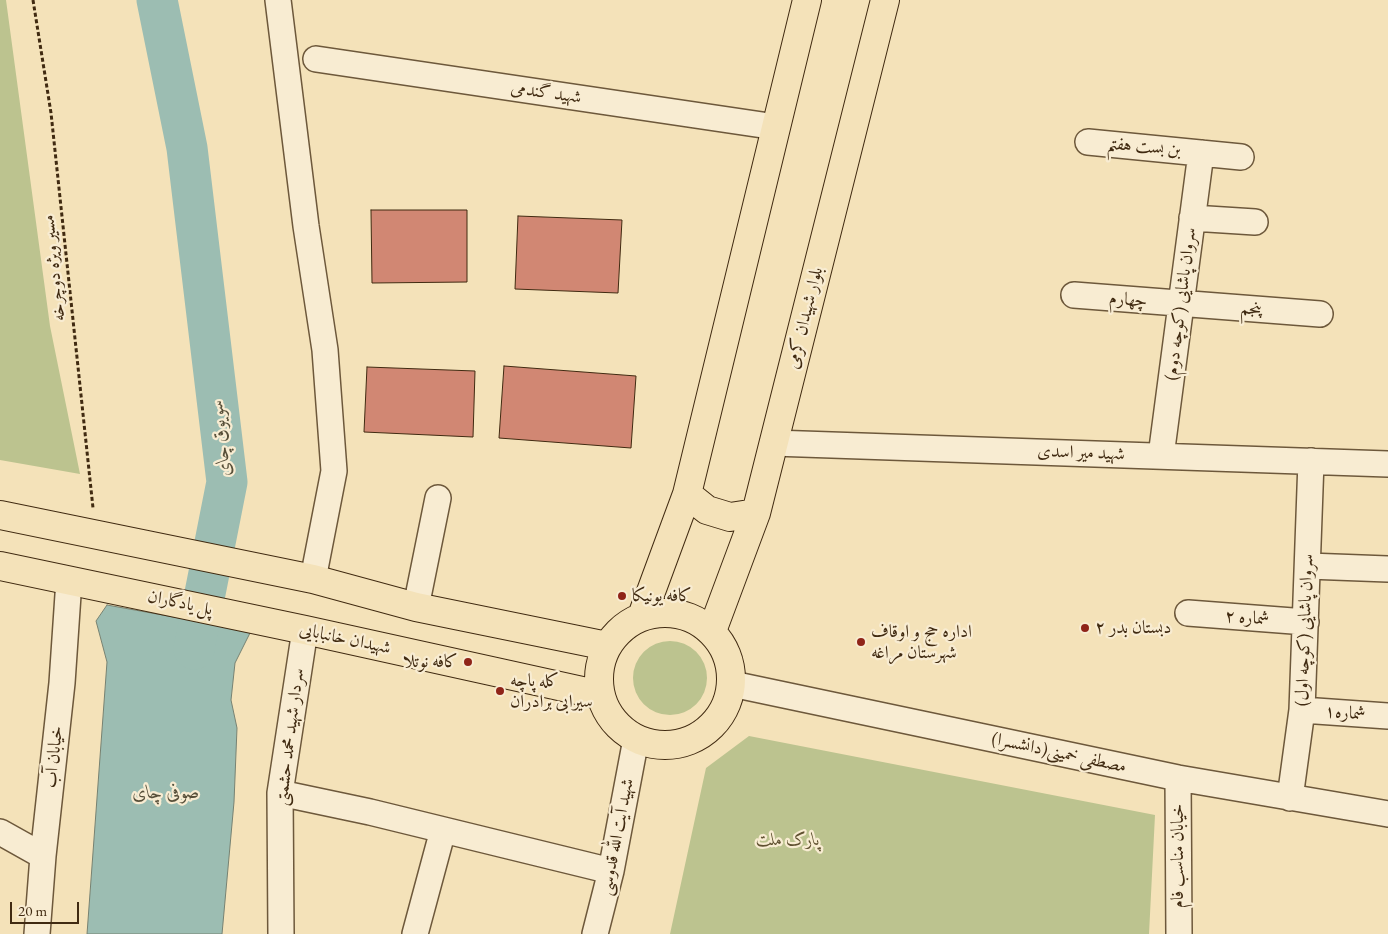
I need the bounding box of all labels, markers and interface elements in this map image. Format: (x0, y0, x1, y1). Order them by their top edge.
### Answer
street label: شهید گندمی (509, 77, 583, 109)
street label: بن بست هفتم (1106, 133, 1182, 161)
street label: مسیر ویژه دوچرخه (38, 214, 70, 322)
street label: سروان پاشایی (کوچه دوم) (1161, 226, 1201, 382)
street label: بلوار شهیدان کرمی (782, 265, 828, 371)
street label: چهارم (1108, 288, 1148, 312)
street label: پنجم (1239, 297, 1263, 321)
water label: سویوق چای (206, 398, 236, 478)
street label: شهید میر اسدی (1037, 441, 1125, 465)
street label: سروان پاشایی (کوچه اول) (1292, 553, 1318, 707)
place label: کافه یونیکا (632, 585, 692, 607)
street label: پل یادگاران (145, 586, 215, 620)
marker: کافه یونیکا (616, 590, 628, 602)
street label: شماره ۲ (1224, 606, 1270, 630)
place label: دبستان بدر ۲ (1095, 617, 1171, 639)
street label: شهیدان خانبابایی (297, 619, 393, 659)
place label: اداره حج و اوقاف شهرستان مراغه (871, 621, 972, 664)
marker: دبستان بدر ۲ (1079, 622, 1091, 634)
marker: اداره حج و اوقاف شهرستان مراغه (855, 636, 867, 648)
place label: کافه نوتلا (403, 651, 458, 673)
marker: کافه نوتلا (462, 656, 474, 668)
street label: سردار شهید محمد حشمتی (271, 667, 309, 807)
place label: کله پاچه سیرابی برادران (510, 670, 593, 712)
marker: کله پاچه سیرابی برادران (494, 685, 506, 697)
street label: شماره۱ (1324, 701, 1366, 725)
street label: خیابان آب (40, 725, 68, 789)
street label: (دانشسرا)مصطفی خمینی (990, 728, 1128, 778)
street label: شهید آیت الله قدوسی (595, 777, 639, 897)
water label: صوفی چای (132, 782, 200, 804)
street label: خیابان مناسب فام (1167, 804, 1189, 908)
park label: پارک ملت (756, 829, 820, 851)
scale bar (12, 892, 81, 924)
text: 20 m (18, 901, 47, 920)

